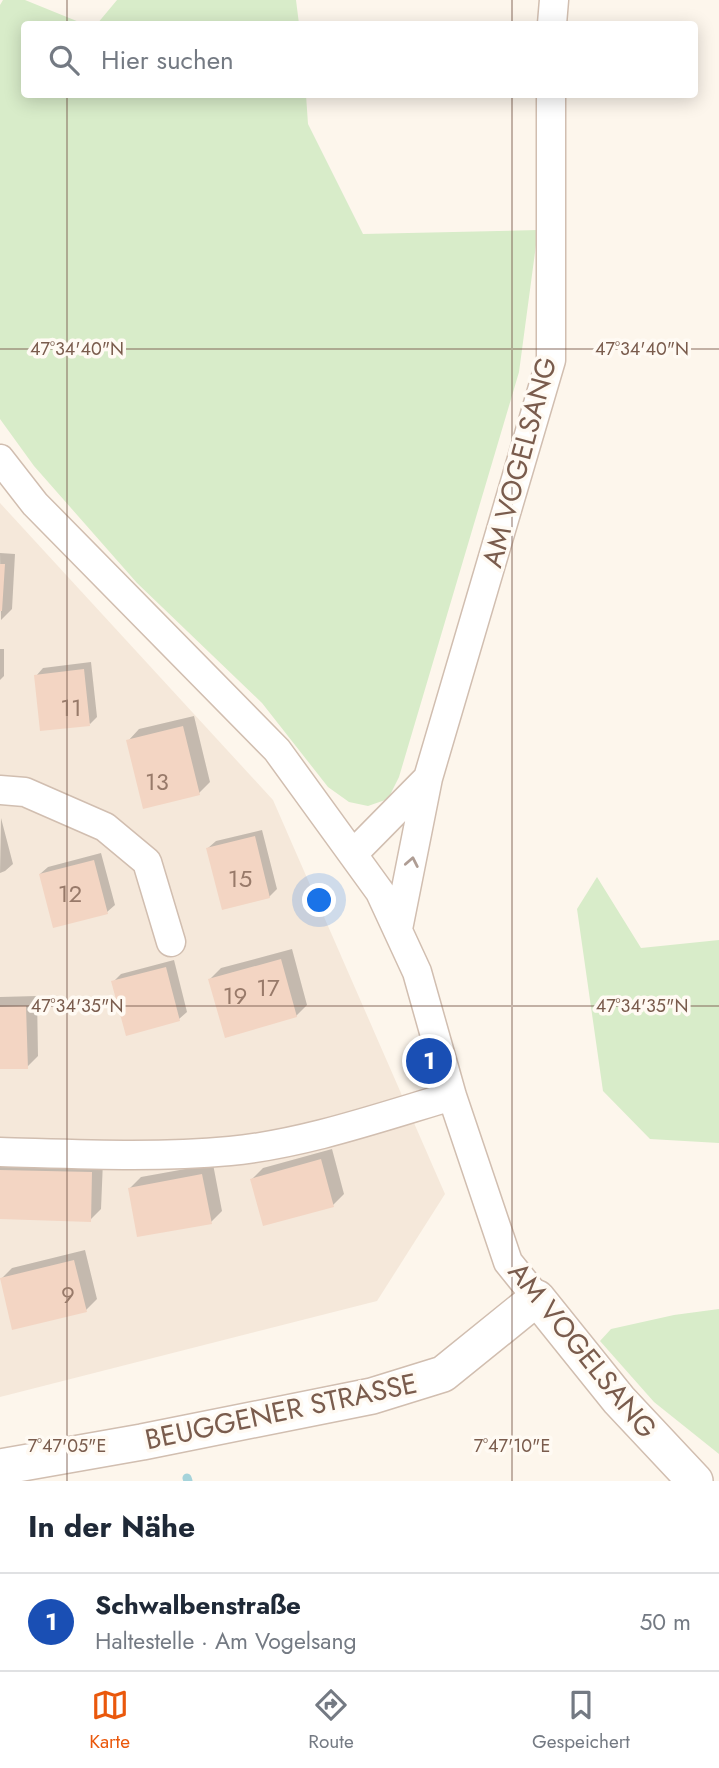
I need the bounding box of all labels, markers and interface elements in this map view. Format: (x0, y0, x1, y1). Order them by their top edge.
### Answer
search box (21, 21, 698, 98)
icon: search (45, 41, 83, 79)
text: Hier suchen (101, 41, 234, 79)
text: 47°34'40"N (30, 336, 124, 362)
text: 47°34'40"N (595, 336, 689, 362)
street label: AM VOGELSANG (472, 352, 567, 572)
house number: 11 (60, 690, 82, 725)
house number: 13 (145, 764, 169, 799)
one-way arrow (403, 856, 418, 868)
house number: 15 (228, 861, 252, 896)
house number: 12 (58, 876, 82, 911)
your location (302, 883, 336, 917)
house number: 17 (256, 970, 280, 1005)
house number: 19 (223, 978, 247, 1013)
text: 47°34'35"N (31, 993, 123, 1019)
text: 47°34'35"N (596, 993, 688, 1019)
pin: 1 (406, 1035, 452, 1087)
street label: AM VOGELSANG (499, 1253, 667, 1447)
house number: 9 (61, 1277, 75, 1312)
street label: BEUGGENER STRASSE (141, 1363, 421, 1460)
text: 7°47'05"E (28, 1433, 106, 1459)
text: 7°47'10"E (474, 1433, 550, 1459)
text: In der Nähe (28, 1505, 195, 1548)
text: Schwalbenstraße (95, 1586, 301, 1624)
text: 1 (45, 1605, 57, 1639)
text: 50 m (639, 1605, 691, 1639)
text: Haltestelle · Am Vogelsang (95, 1624, 357, 1658)
tab: Karte (89, 1686, 130, 1755)
tab: Route (308, 1686, 354, 1755)
tab: Gespeichert (532, 1686, 630, 1755)

